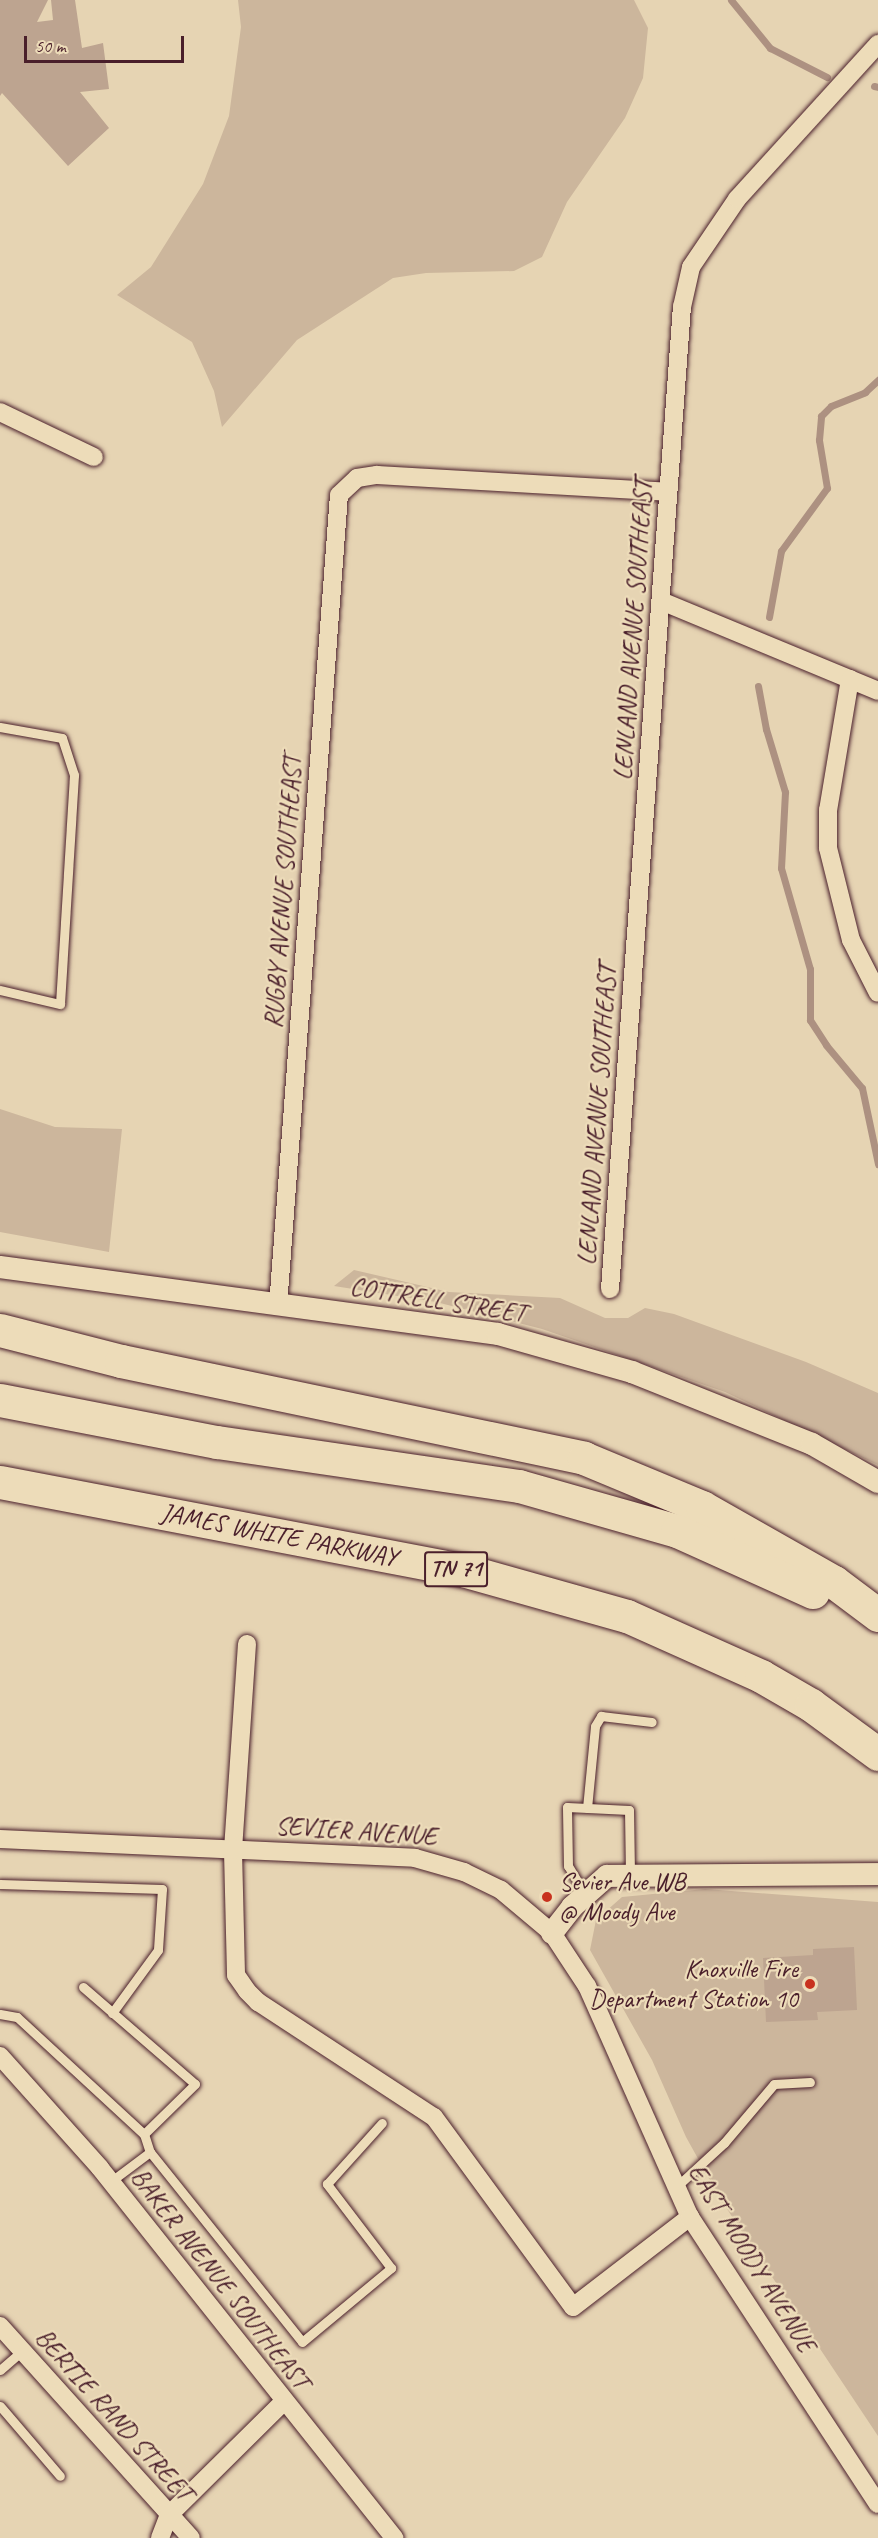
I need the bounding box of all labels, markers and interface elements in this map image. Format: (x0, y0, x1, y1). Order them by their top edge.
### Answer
scale bar (27, 24, 188, 62)
text: 50 m (35, 35, 66, 57)
street label: LENLAND AVENUE SOUTHEAST (607, 478, 659, 782)
street label: RUGBY AVENUE SOUTHEAST (258, 755, 308, 1029)
street label: LENLAND AVENUE SOUTHEAST (571, 963, 623, 1267)
street label: COTTRELL STREET (348, 1271, 528, 1329)
street label: JAMES WHITE PARKWAY (158, 1497, 400, 1573)
road number: TN 71 (423, 1548, 489, 1590)
street label: SEVIER AVENUE (274, 1810, 438, 1852)
place label: Sevier Ave WB @ Moody Ave (559, 1866, 685, 1928)
marker: Sevier Ave WB @ Moody Ave (540, 1890, 554, 1904)
place label: Knoxville Fire Department Station 10 (589, 1953, 798, 2014)
marker: Knoxville Fire Department Station 10 (803, 1977, 817, 1991)
street label: EAST MOODY AVENUE (682, 2159, 822, 2357)
street label: BAKER AVENUE SOUTHEAST (123, 2161, 317, 2397)
street label: BERTIE RAND STREET (28, 2322, 200, 2508)

